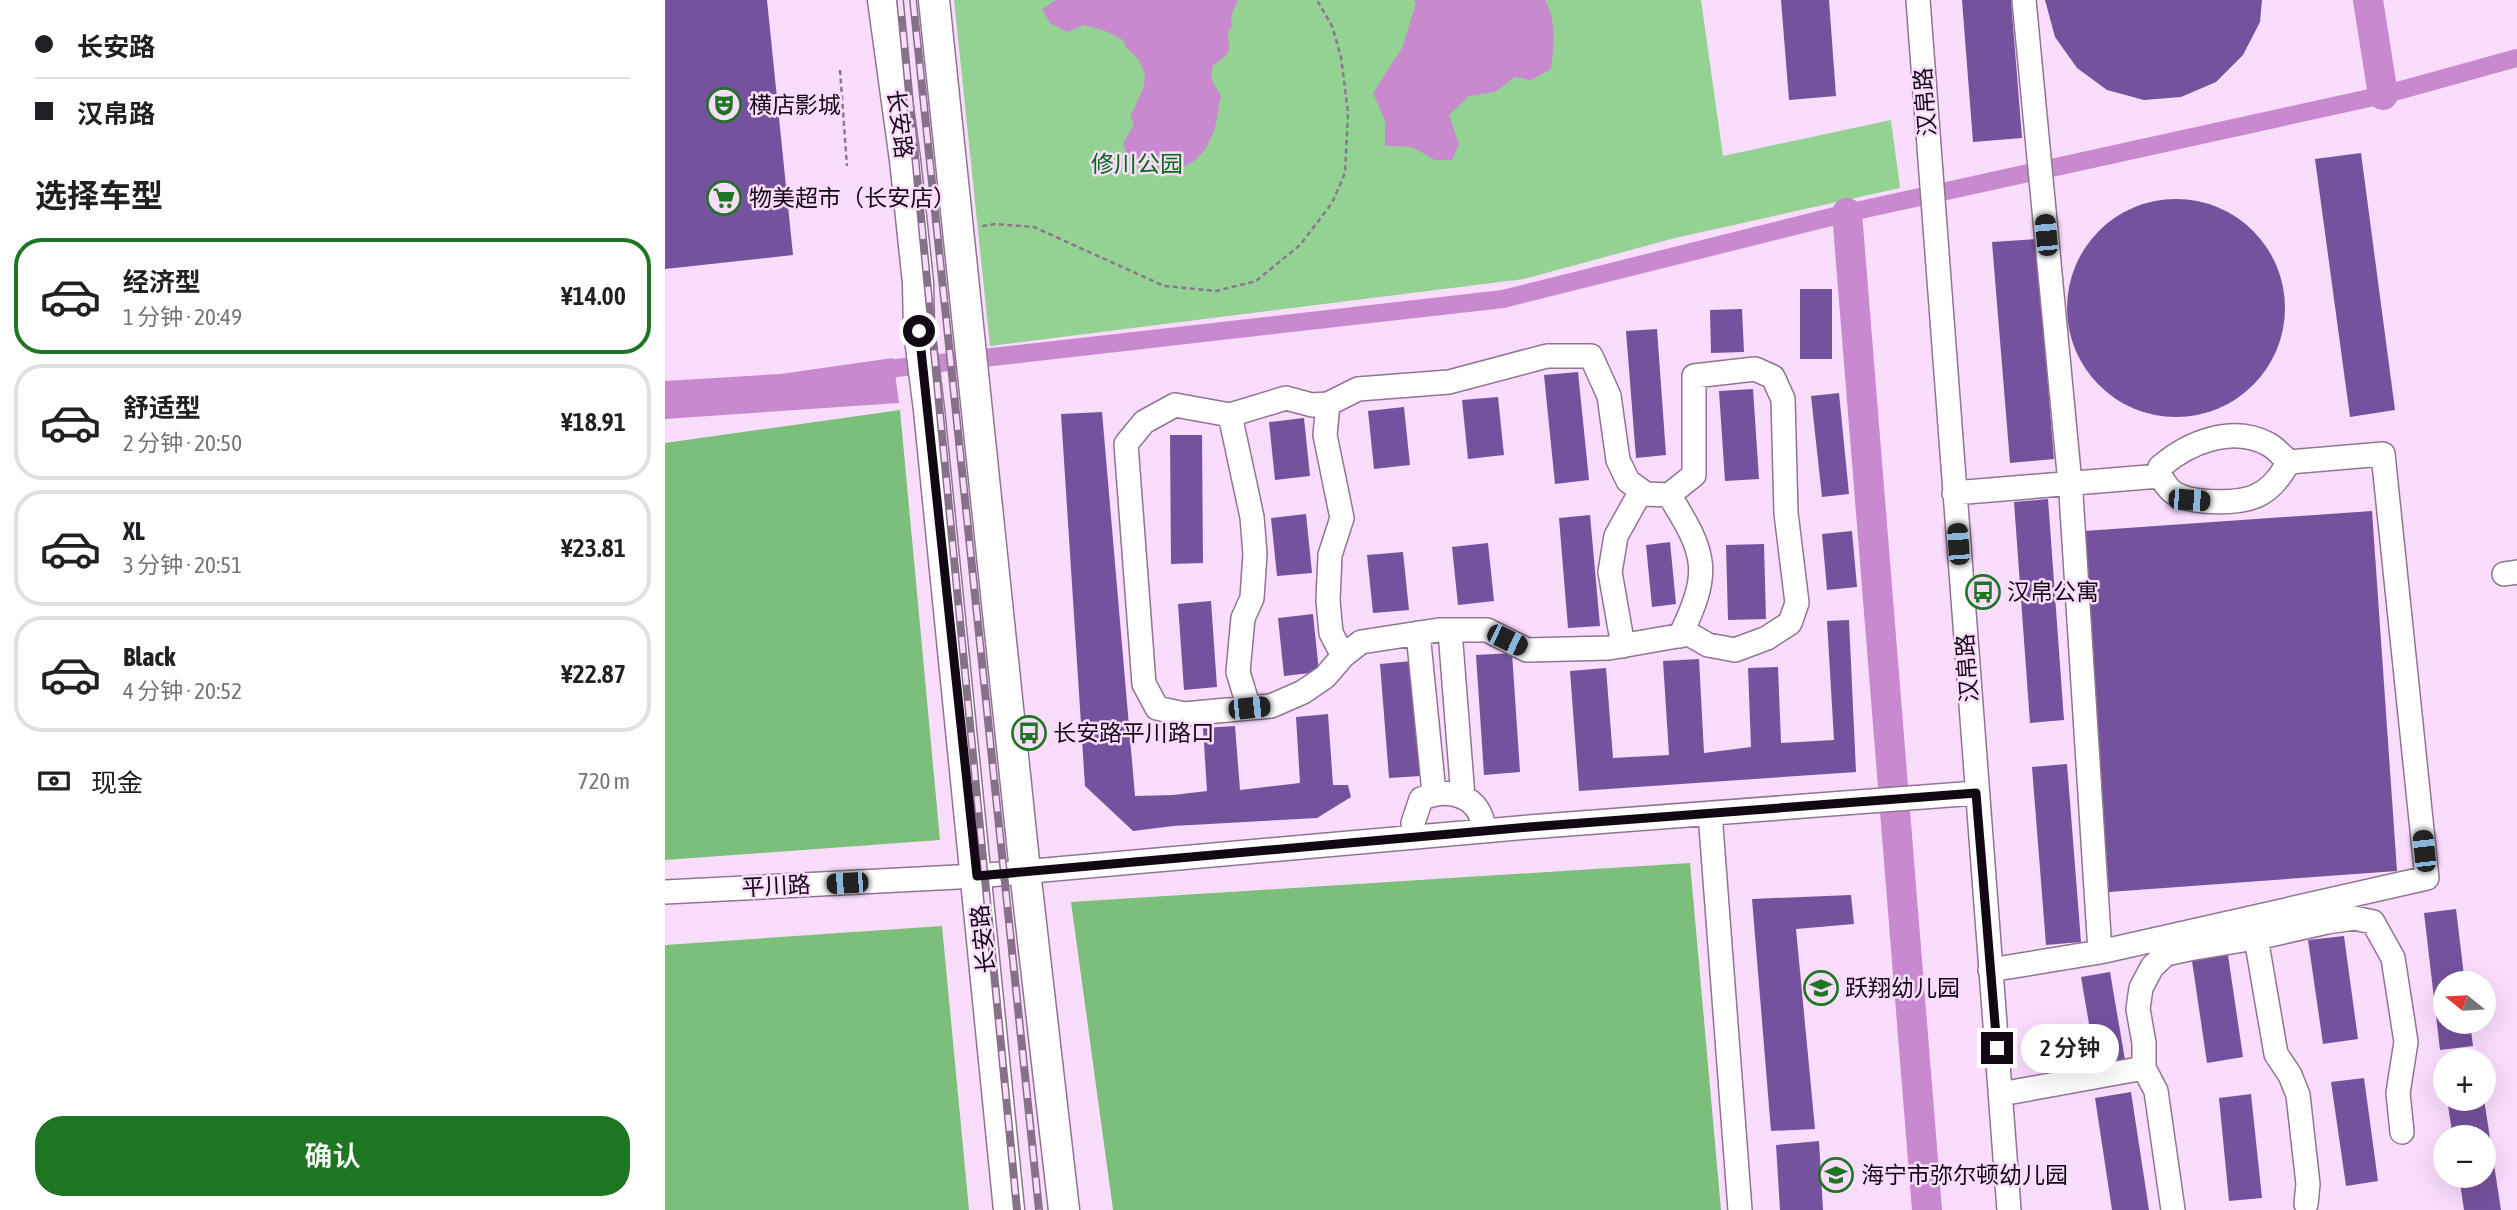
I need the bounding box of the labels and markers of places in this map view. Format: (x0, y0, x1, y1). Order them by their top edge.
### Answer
theatre icon: 横店影城 (705, 86, 743, 124)
place label: 横店影城 (749, 92, 841, 118)
supermarket icon: 物美超市（长安店） (705, 179, 743, 217)
place label: 物美超市（长安店） (749, 185, 956, 211)
bus stop icon: 汉帛公寓 (1964, 573, 2002, 611)
place label: 汉帛公寓 (2007, 579, 2099, 605)
bus stop icon: 长安路平川路口 (1010, 714, 1048, 752)
place label: 长安路平川路口 (1053, 720, 1214, 746)
school or university icon: 跃翔幼儿园 (1802, 969, 1840, 1007)
place label: 跃翔幼儿园 (1845, 975, 1960, 1001)
school or university icon: 海宁市弥尔顿幼儿园 (1817, 1156, 1855, 1194)
place label: 海宁市弥尔顿幼儿园 (1861, 1162, 2068, 1188)

